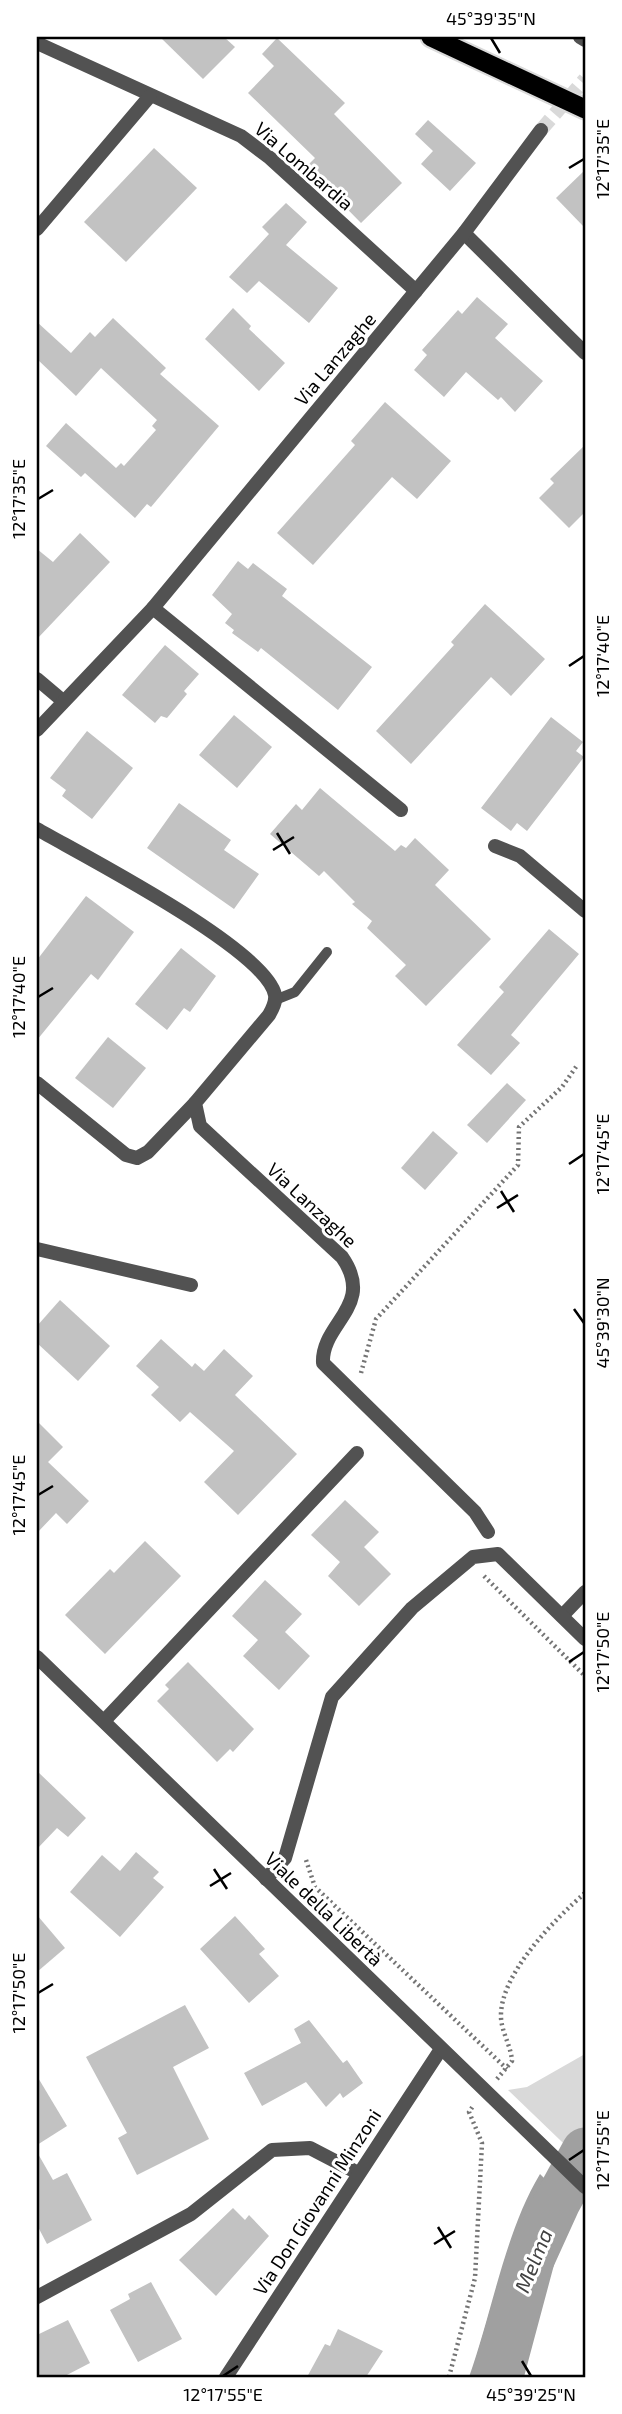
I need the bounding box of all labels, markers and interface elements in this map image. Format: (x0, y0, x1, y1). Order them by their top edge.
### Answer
text: 45°39'35"N (446, 7, 536, 29)
street label: Via Lombardia (250, 117, 358, 215)
text: 12°17'35"E (591, 119, 613, 199)
street label: Via Lanzaghe (289, 308, 380, 410)
text: 12°17'35"E (7, 459, 29, 539)
text: 12°17'40"E (591, 615, 613, 697)
text: 12°17'40"E (7, 956, 29, 1038)
text: 12°17'45"E (591, 1114, 613, 1194)
street label: Via Lanzaghe (263, 1157, 362, 1252)
text: 45°39'30"N (591, 1277, 613, 1369)
text: 12°17'45"E (7, 1455, 29, 1535)
text: 12°17'50"E (591, 1612, 613, 1692)
street label: Viale della Libertà (261, 1847, 388, 1971)
text: 12°17'50"E (7, 1953, 29, 2033)
street label: Via Don Giovanni Minzoni (248, 2104, 385, 2299)
text: 12°17'55"E (591, 2110, 613, 2190)
water label: Melma (509, 2225, 557, 2296)
text: 12°17'55"E (183, 2383, 263, 2405)
text: 45°39'25"N (486, 2383, 576, 2405)

